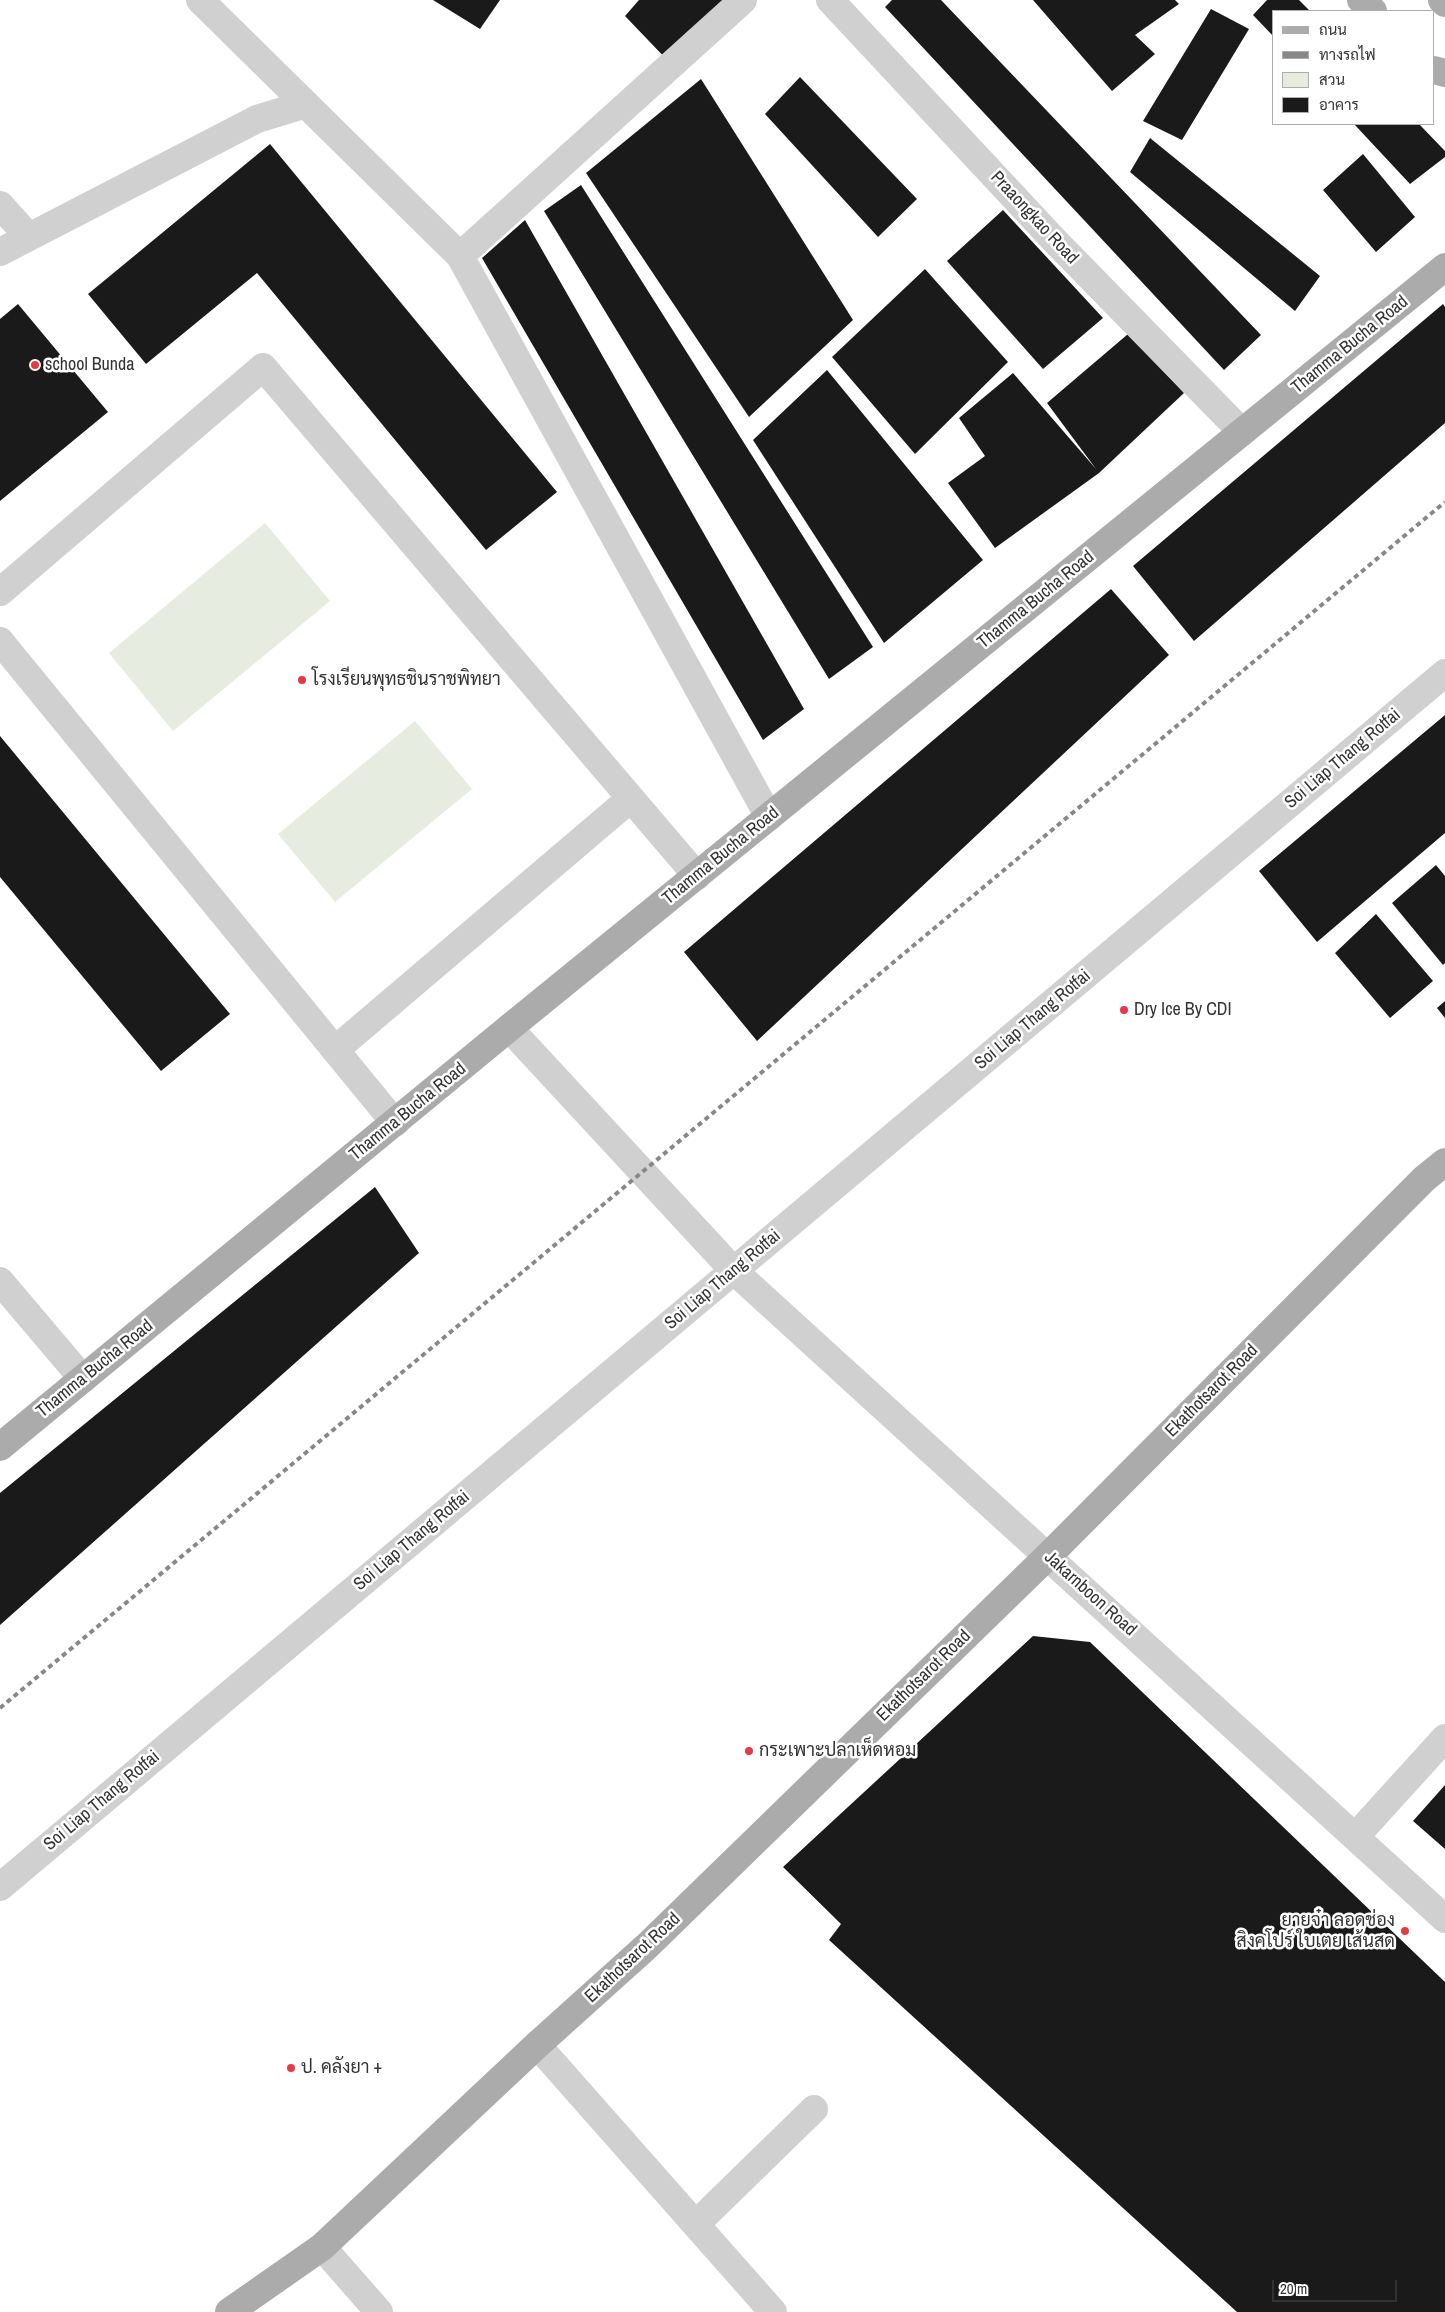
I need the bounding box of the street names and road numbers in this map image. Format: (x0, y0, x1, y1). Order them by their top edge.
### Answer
street label: Praaongkao Road (986, 167, 1082, 269)
street label: Thamma Bucha Road (1287, 291, 1413, 399)
street label: Thamma Bucha Road (973, 546, 1099, 654)
street label: Soi Liap Thang Rotfai (1281, 704, 1405, 814)
street label: Thamma Bucha Road (658, 802, 784, 910)
street label: Soi Liap Thang Rotfai (971, 965, 1095, 1075)
street label: Thamma Bucha Road (345, 1058, 471, 1166)
street label: Soi Liap Thang Rotfai (661, 1225, 785, 1335)
street label: Thamma Bucha Road (32, 1315, 158, 1423)
street label: Ekathotsarot Road (1161, 1340, 1263, 1442)
street label: Soi Liap Thang Rotfai (350, 1486, 474, 1596)
street label: Jakarnboon Road (1039, 1547, 1141, 1641)
street label: Ekathotsarot Road (873, 1626, 975, 1726)
street label: Soi Liap Thang Rotfai (40, 1746, 164, 1856)
street label: Ekathotsarot Road (581, 1908, 685, 2008)

